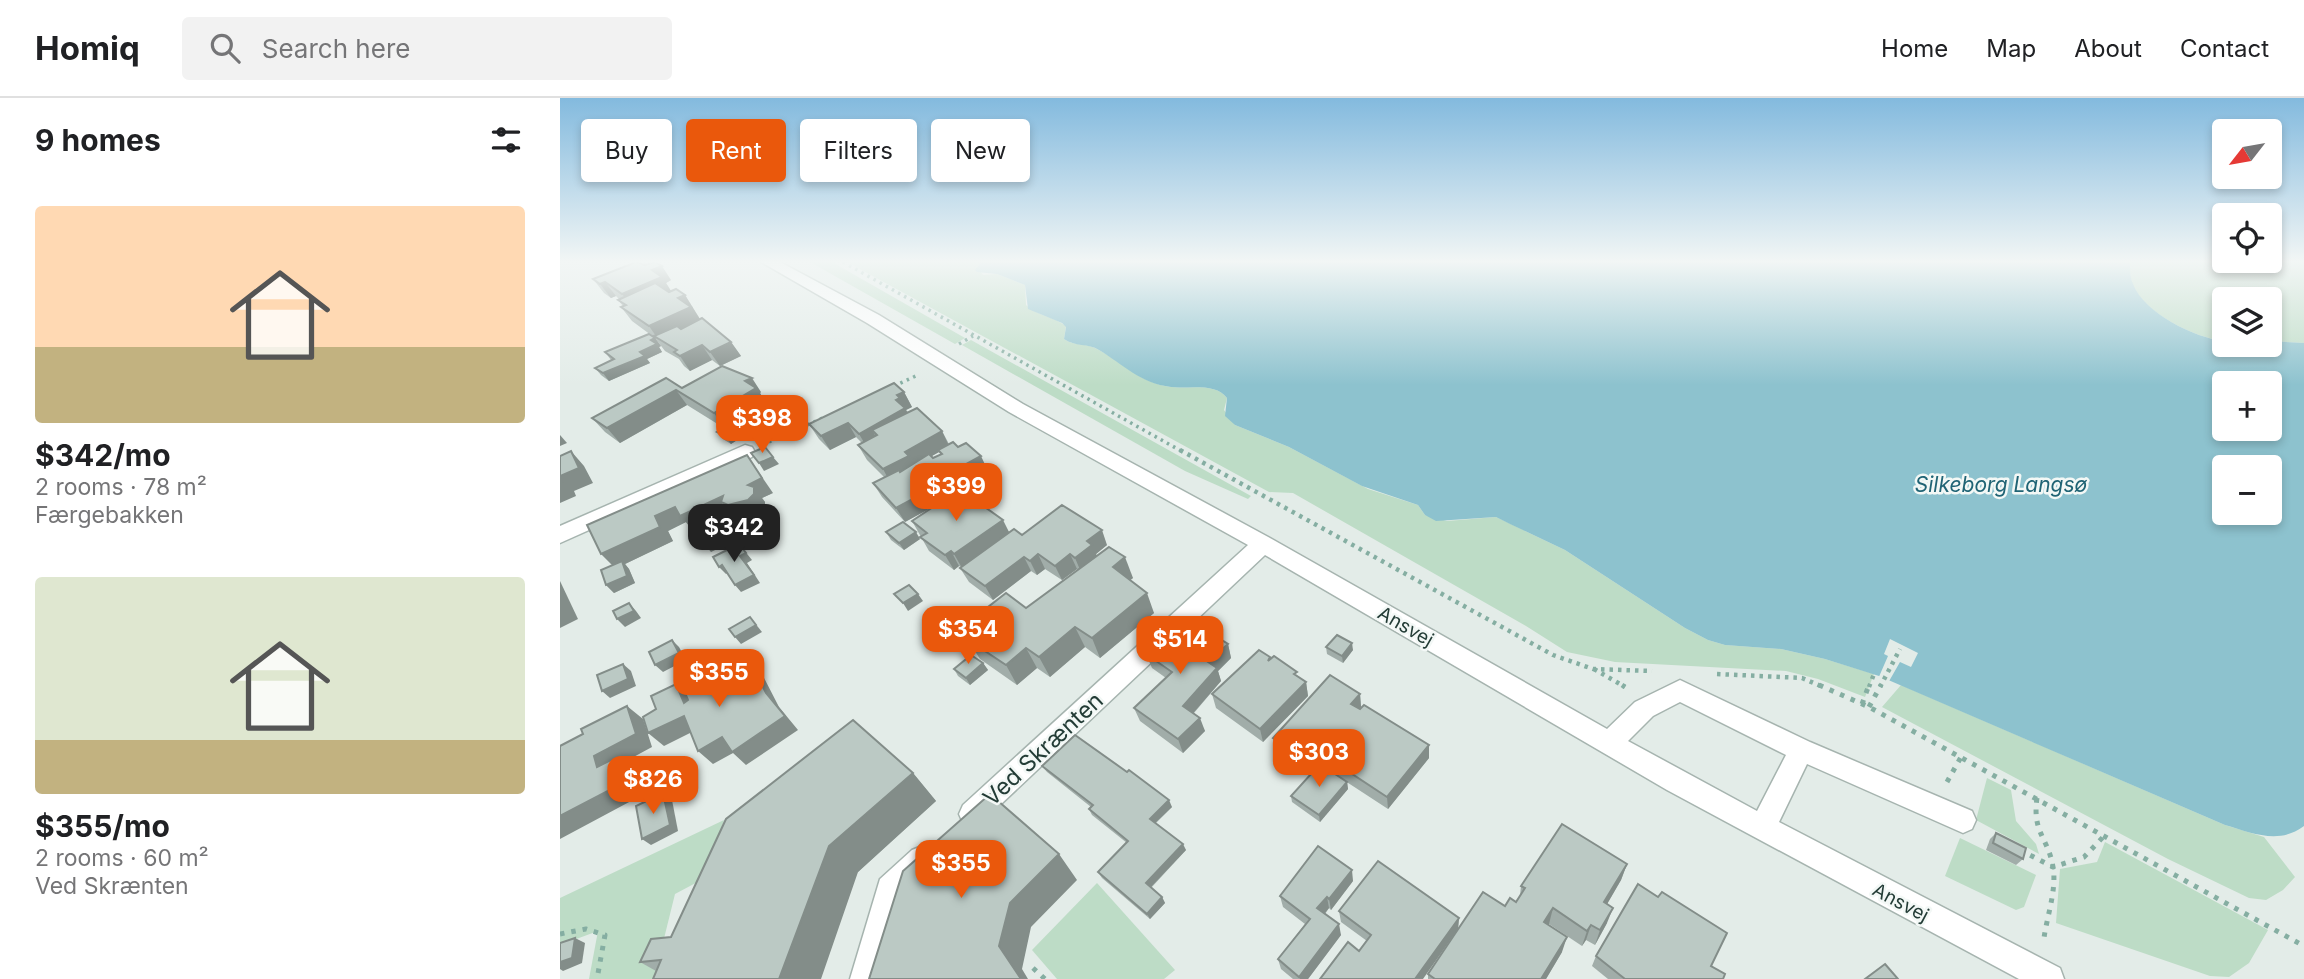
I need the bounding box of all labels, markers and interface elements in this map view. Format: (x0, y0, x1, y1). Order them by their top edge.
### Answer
search box (182, 17, 672, 80)
text: Homiq (35, 28, 140, 68)
icon: search (206, 29, 244, 67)
text: Search here (262, 33, 410, 64)
text: Home (1881, 34, 1948, 63)
text: Map (1986, 34, 2036, 63)
text: About (2074, 34, 2142, 63)
text: Contact (2180, 34, 2269, 63)
chip: Buy (581, 119, 672, 182)
chip: Rent (686, 119, 786, 182)
chip: Filters (800, 119, 917, 182)
chip: New (931, 119, 1030, 182)
north arrow (2212, 119, 2282, 189)
map controls (2212, 119, 2282, 525)
icon: filters (487, 121, 525, 159)
text: 9 homes (35, 122, 161, 158)
button: locate (2212, 203, 2282, 273)
icon: home (217, 252, 343, 378)
button: layers (2212, 287, 2282, 357)
button: + (2212, 371, 2282, 441)
pin: $398 (721, 396, 803, 455)
text: $398 (732, 404, 792, 432)
text: $342/mo (35, 437, 171, 473)
button: − (2212, 455, 2282, 525)
pin: $399 (915, 464, 997, 523)
text: $399 (926, 472, 986, 500)
water label: Silkeborg Langsø (1915, 472, 2088, 497)
text: 2 rooms · 78 m² (35, 473, 207, 501)
text: Færgebakken (35, 501, 184, 529)
pin: $342 (693, 504, 775, 564)
text: $342 (704, 513, 764, 541)
street label: Ansvej (1374, 601, 1438, 651)
pin: $354 (927, 606, 1009, 666)
text: $354 (938, 615, 998, 643)
pin: $514 (1139, 616, 1221, 676)
icon: home (217, 623, 343, 749)
text: $514 (1152, 625, 1208, 653)
pin: $355 (678, 650, 760, 709)
text: $355 (689, 658, 749, 686)
street label: Ved Skrænten (977, 686, 1109, 812)
pin: $303 (1278, 730, 1360, 789)
text: $303 (1289, 738, 1349, 766)
pin: $826 (612, 756, 694, 816)
text: $826 (623, 765, 683, 793)
text: $355/mo (35, 808, 170, 844)
pin: $355 (920, 840, 1002, 900)
text: 2 rooms · 60 m² (35, 844, 209, 872)
text: $355 (931, 849, 991, 877)
text: Ved Skrænten (35, 872, 189, 900)
street label: Ansvej (1869, 878, 1933, 927)

